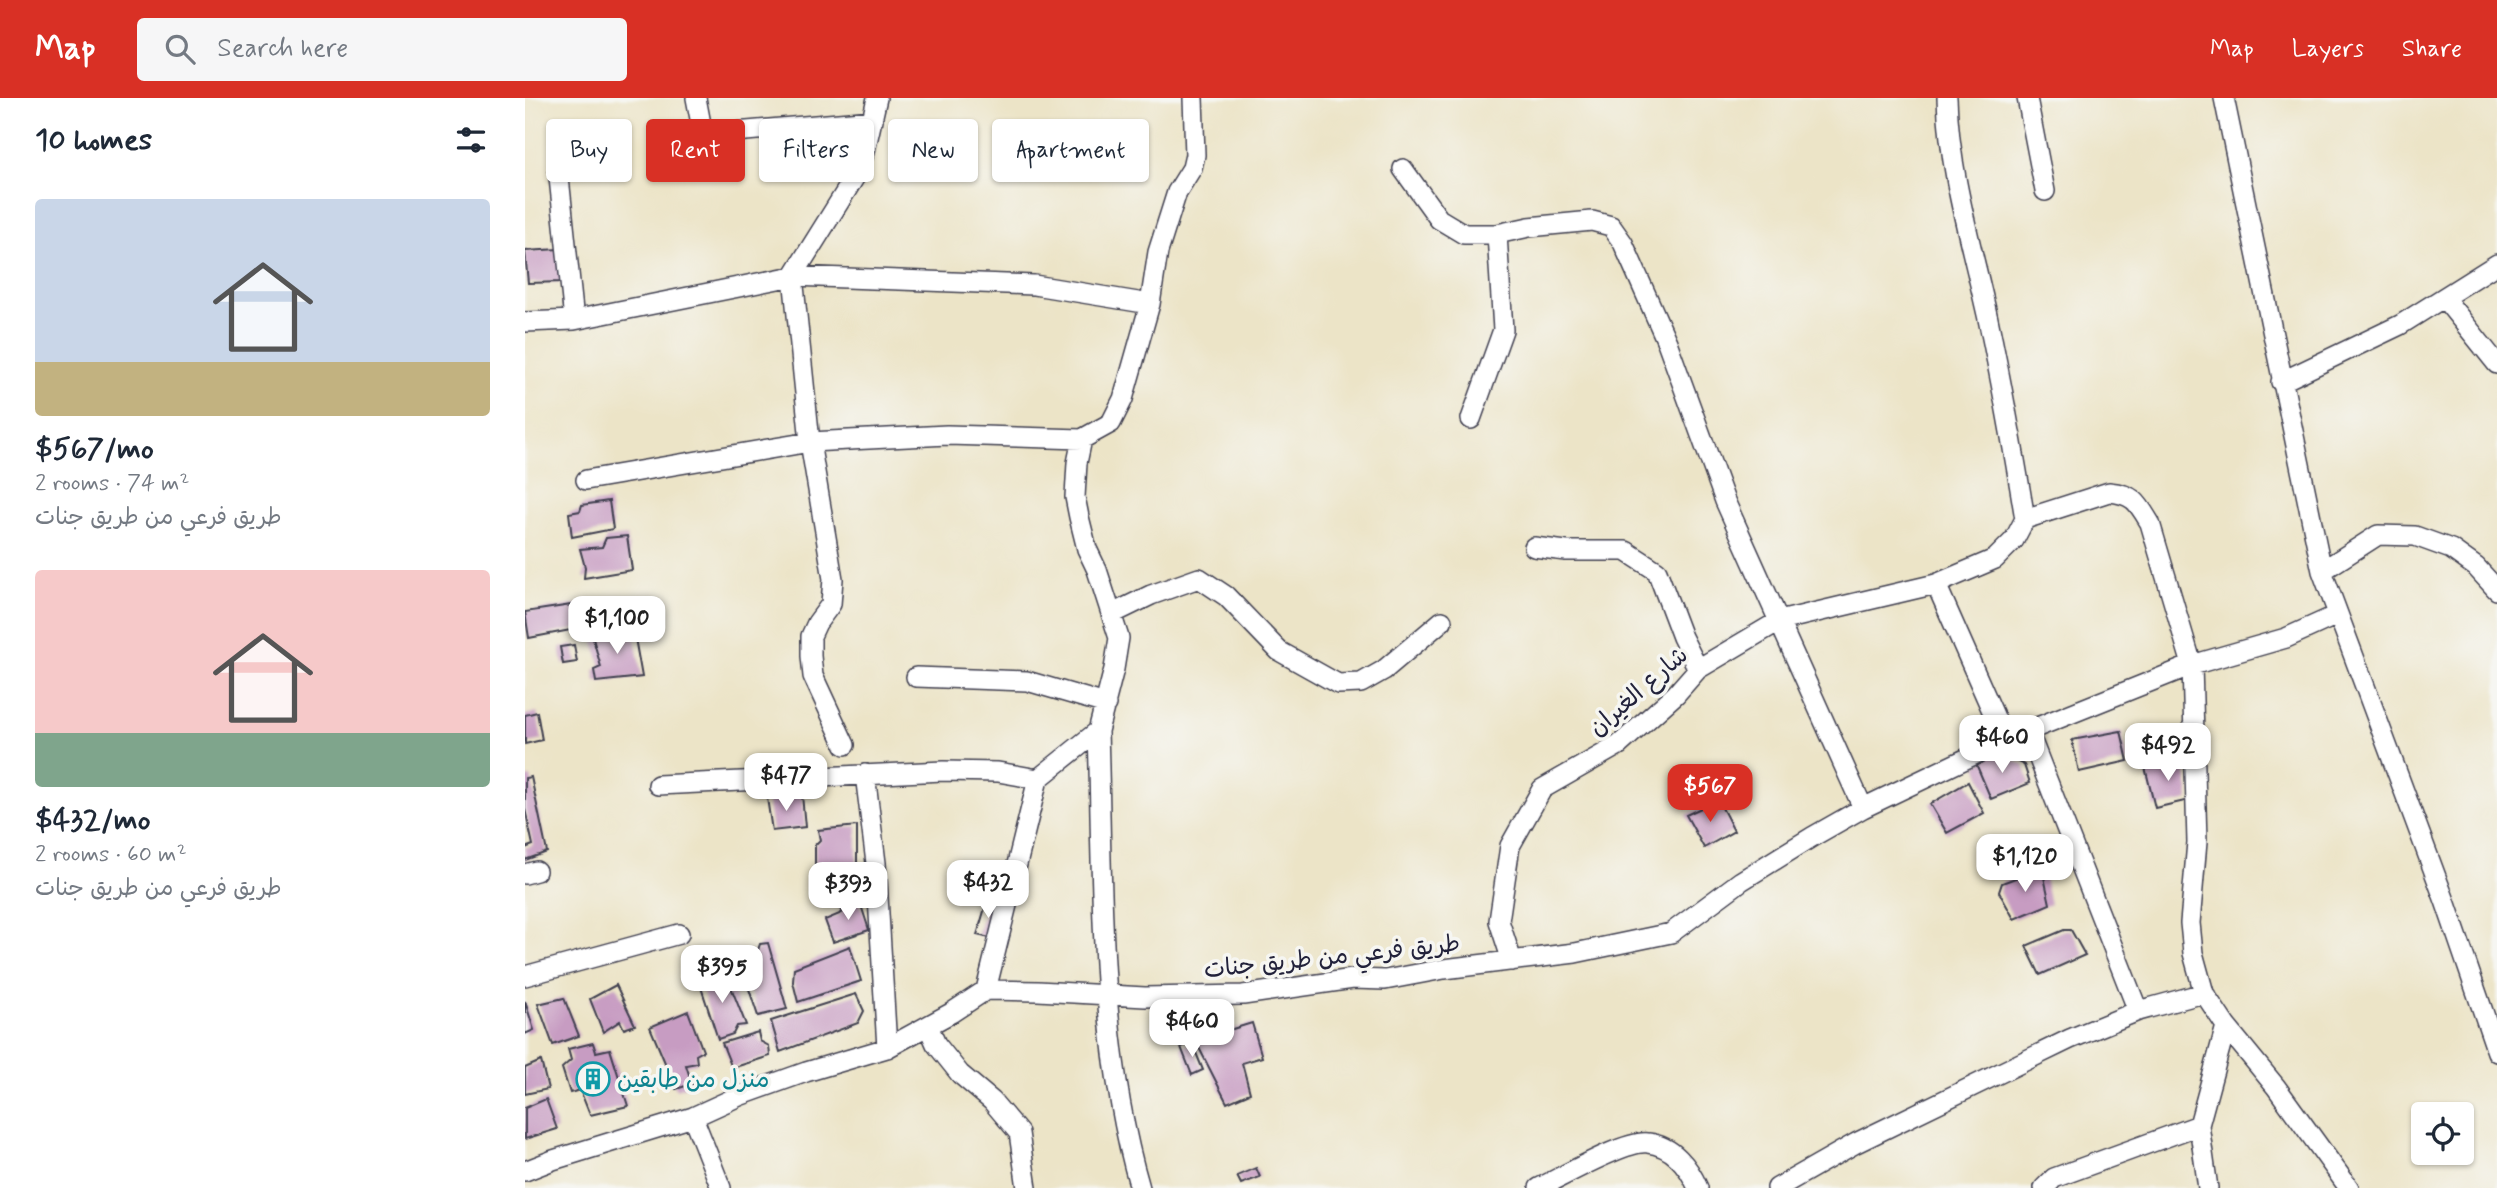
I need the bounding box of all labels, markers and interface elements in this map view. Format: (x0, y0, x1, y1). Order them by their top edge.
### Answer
search box (137, 18, 627, 81)
text: Map (35, 27, 95, 71)
icon: search (161, 30, 199, 68)
text: Search here (217, 32, 348, 66)
text: Map (2210, 34, 2254, 65)
text: Layers (2292, 34, 2364, 65)
text: Share (2402, 34, 2462, 65)
chip: Buy (546, 119, 632, 182)
chip: Rent (646, 119, 745, 182)
chip: Filters (759, 119, 874, 182)
chip: New (888, 119, 978, 182)
chip: Apartment (992, 119, 1149, 182)
text: 10 homes (35, 121, 152, 160)
icon: filters (452, 121, 490, 159)
icon: home (200, 244, 326, 370)
text: $567/mo (35, 430, 154, 469)
text: 2 rooms · 74 m² (35, 469, 190, 499)
text: طريق فرعي من طريق جنات (35, 503, 282, 533)
pin: $1,100 (560, 596, 674, 656)
text: $1,100 (584, 604, 650, 634)
icon: home (200, 615, 326, 741)
street label: شارع الغيران (1583, 641, 1695, 744)
pin: $460 (1961, 716, 2043, 775)
text: $460 (1975, 723, 2029, 753)
pin: $492 (2127, 724, 2209, 783)
text: $492 (2141, 731, 2195, 761)
pin: $477 (745, 754, 827, 813)
text: $477 (760, 761, 812, 791)
pin: $567 (1669, 764, 1751, 824)
text: $567 (1684, 772, 1736, 802)
text: $432/mo (35, 801, 150, 840)
pin: $1,120 (1968, 834, 2082, 894)
text: 2 rooms · 60 m² (35, 840, 187, 870)
text: $1,120 (1992, 842, 2058, 872)
pin: $432 (947, 860, 1029, 920)
pin: $393 (807, 862, 889, 922)
text: $432 (963, 868, 1013, 898)
text: $393 (824, 870, 872, 900)
text: طريق فرعي من طريق جنات (35, 874, 282, 904)
street label: طريق فرعي من طريق جنات (1203, 929, 1462, 990)
pin: $395 (681, 946, 763, 1005)
text: $395 (697, 953, 747, 983)
pin: $460 (1151, 1000, 1233, 1059)
text: $460 (1165, 1007, 1219, 1037)
building icon: منزل من طابقين (574, 1060, 612, 1098)
place label: منزل من طابقين (617, 1065, 769, 1096)
map controls (2411, 1102, 2474, 1165)
button: locate (2411, 1102, 2474, 1165)

